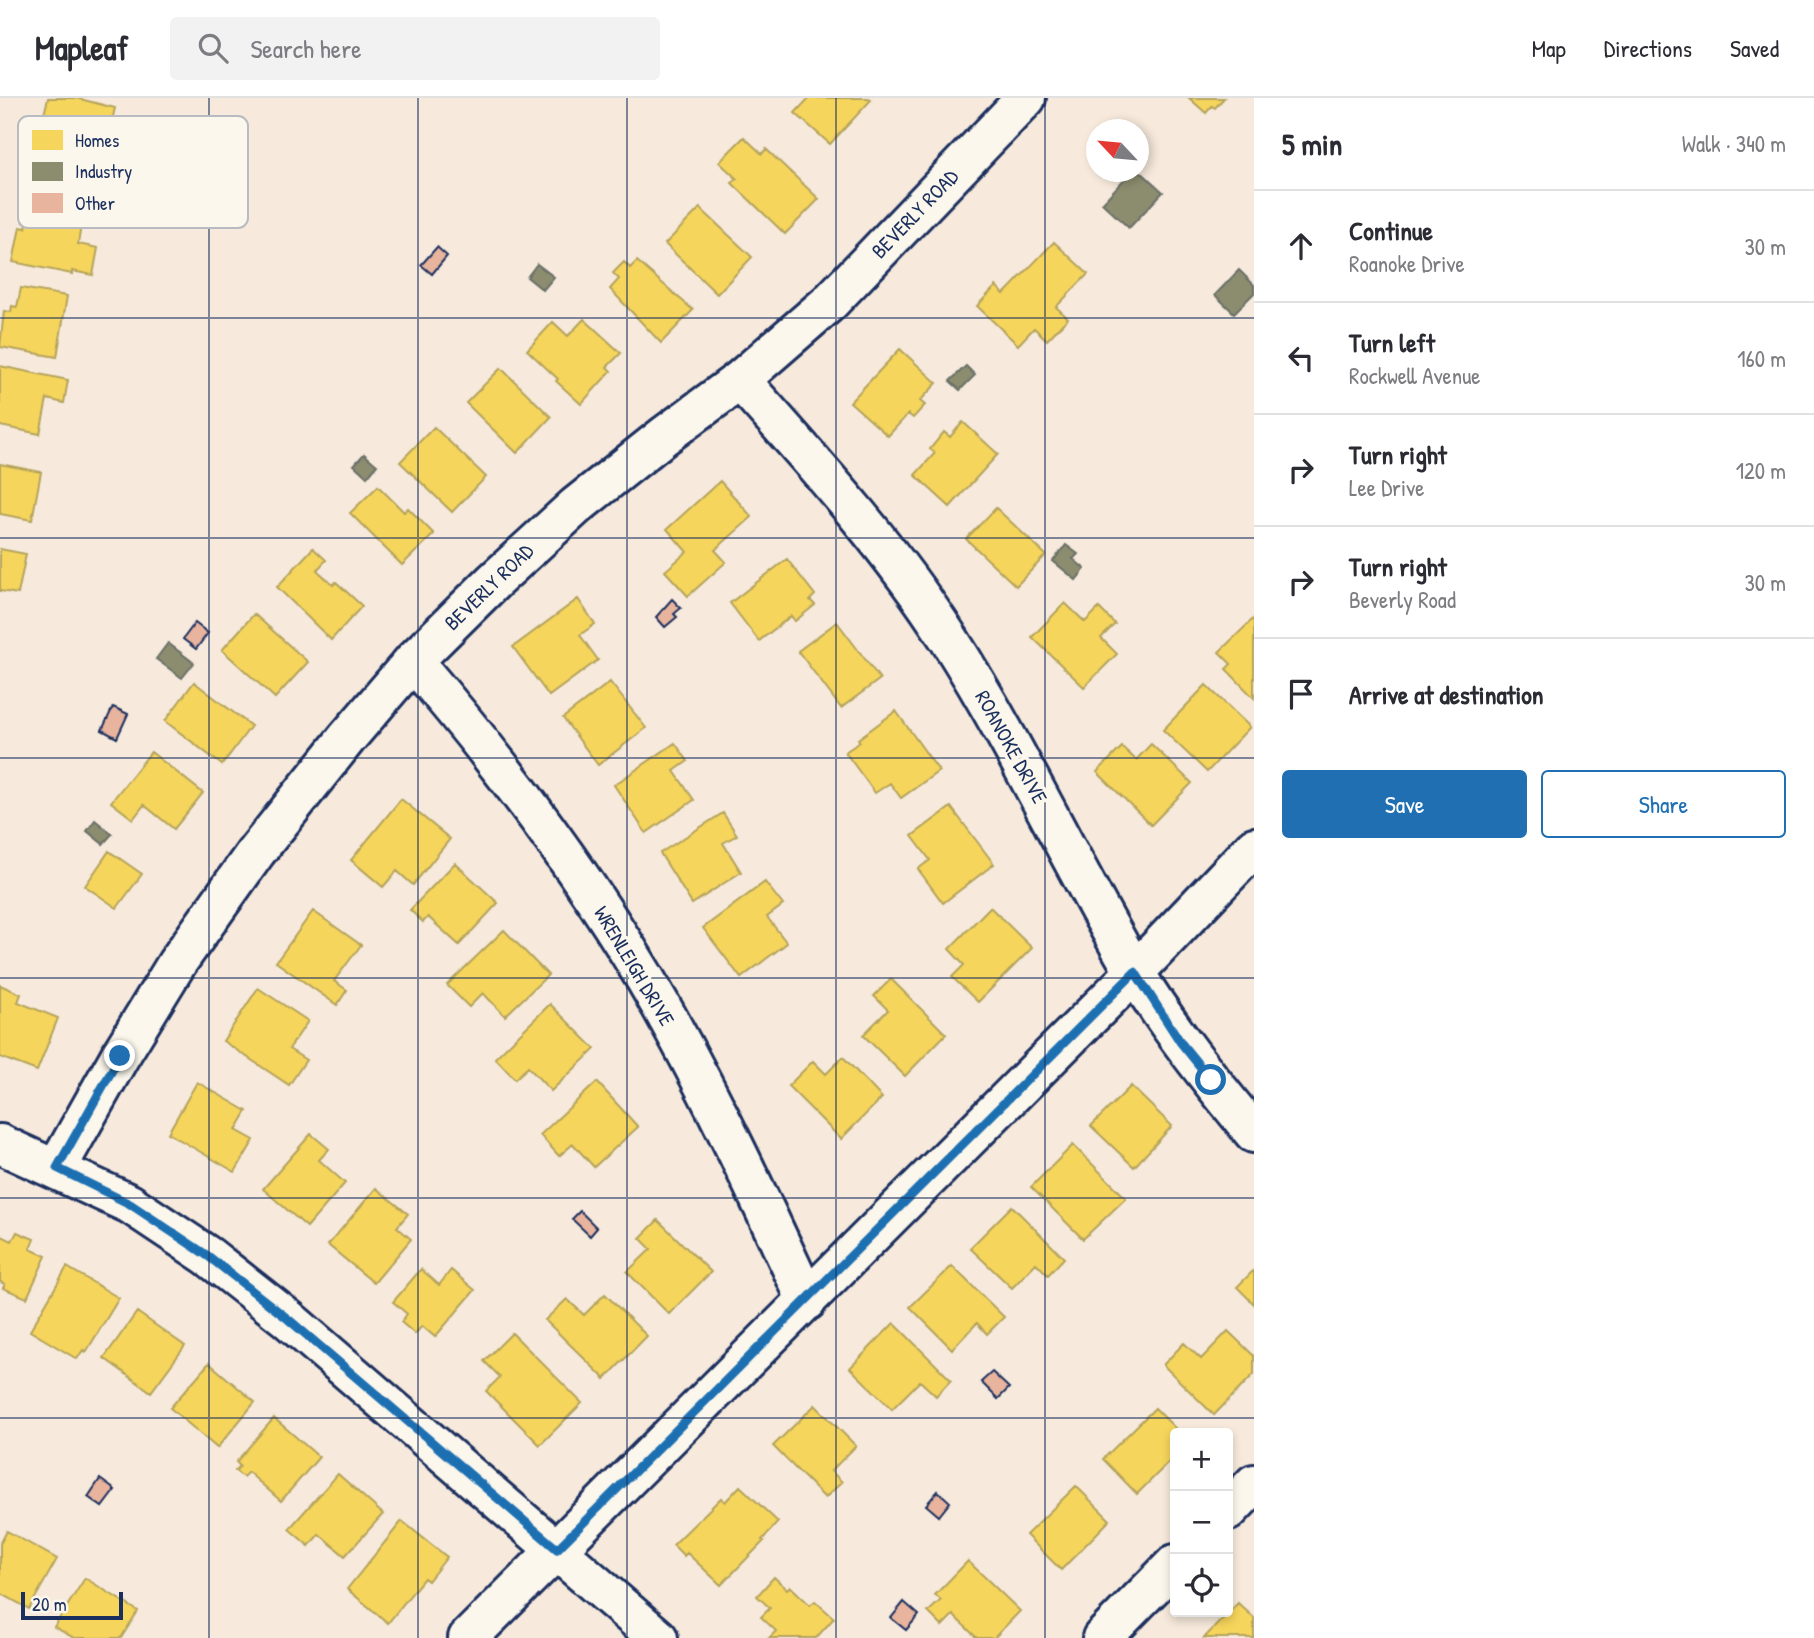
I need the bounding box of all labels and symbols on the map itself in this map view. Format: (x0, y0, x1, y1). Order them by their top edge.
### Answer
legend (18, 116, 248, 228)
north arrow (1086, 119, 1149, 182)
text: Homes (75, 127, 119, 153)
text: Industry (75, 158, 132, 184)
street label: BEVERLY ROAD (865, 163, 965, 265)
text: Other (75, 190, 116, 216)
street label: BEVERLY ROAD (438, 537, 540, 637)
street label: ROANOKE DRIVE (968, 685, 1054, 808)
street label: WRENLEIGH DRIVE (587, 900, 682, 1031)
route end (104, 1040, 135, 1071)
route start (1195, 1064, 1226, 1095)
scale bar (21, 1589, 122, 1621)

